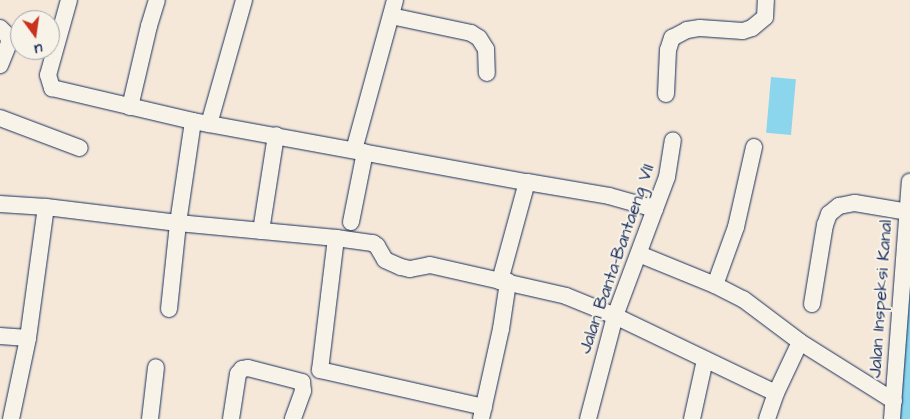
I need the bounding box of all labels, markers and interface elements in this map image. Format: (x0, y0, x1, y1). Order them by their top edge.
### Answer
north arrow (10, 10, 60, 60)
text: U (32, 38, 45, 59)
street label: Jalan Banta-Bantaeng VII (574, 161, 660, 357)
street label: Jalan Inspeksi Kanal (865, 219, 897, 379)

